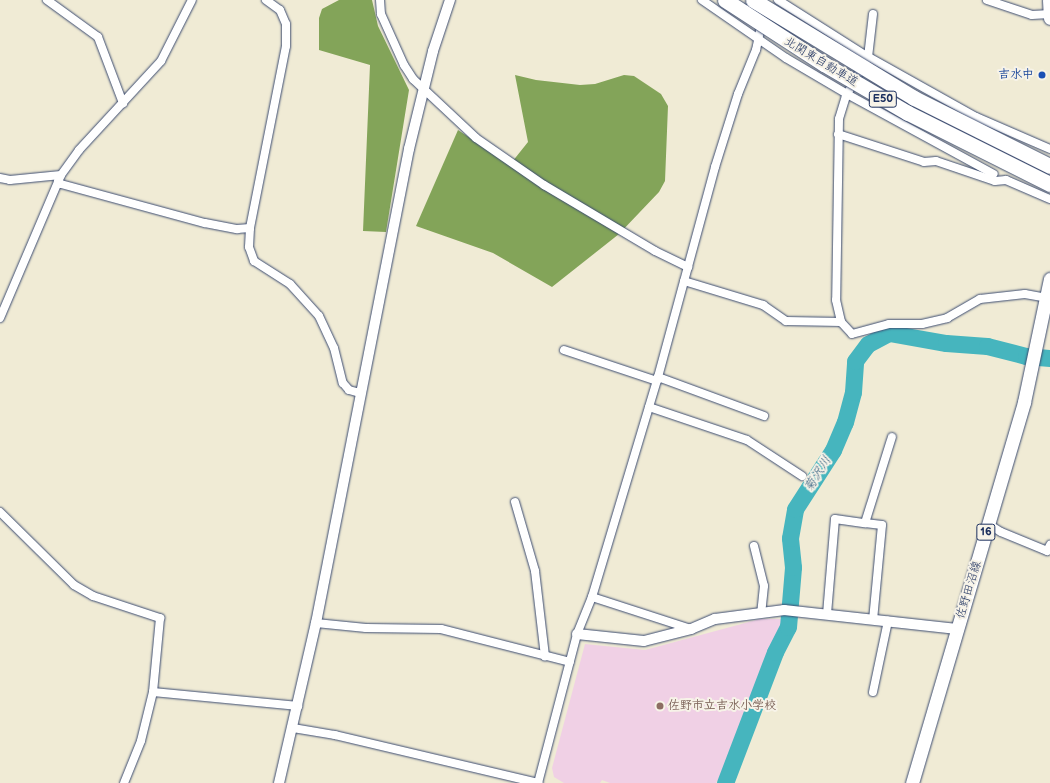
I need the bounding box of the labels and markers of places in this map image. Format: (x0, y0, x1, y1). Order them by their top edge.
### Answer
place label: 吉水中 (998, 68, 1034, 82)
marker: 吉水中 (1037, 70, 1047, 80)
place label: 佐野市立吉水小学校 (668, 699, 776, 713)
marker: 佐野市立吉水小学校 (655, 701, 665, 711)

